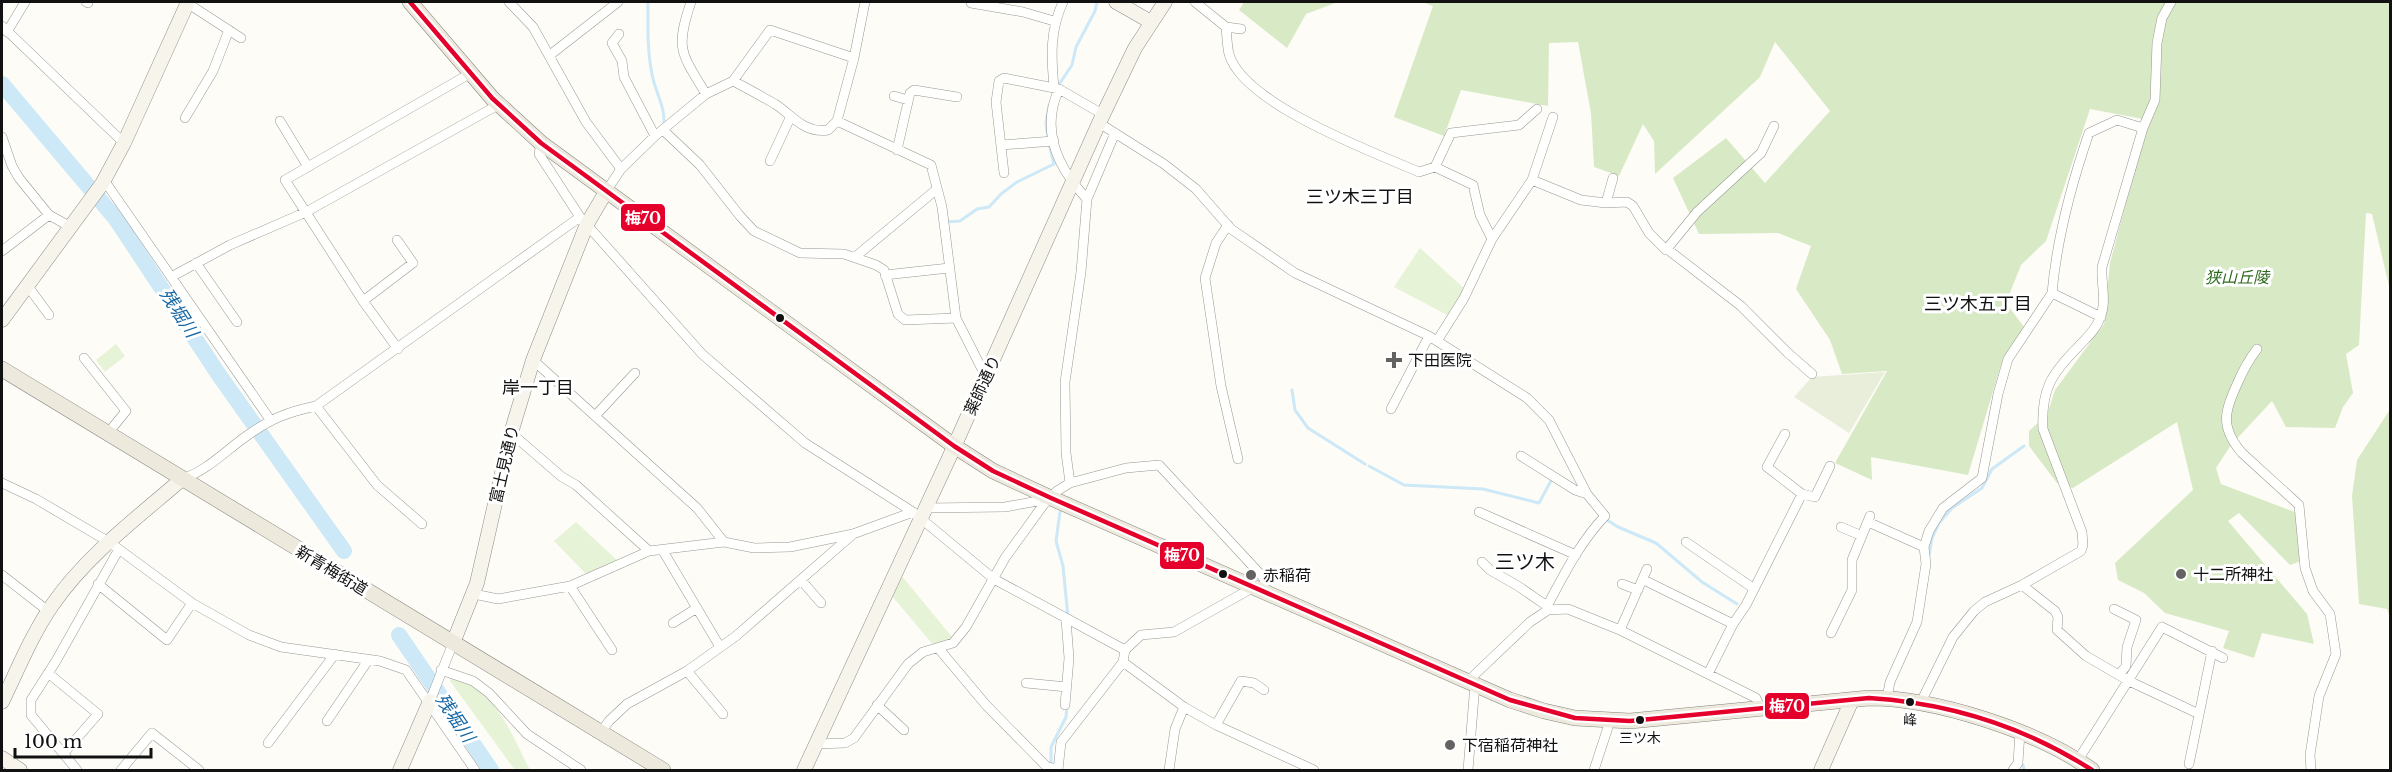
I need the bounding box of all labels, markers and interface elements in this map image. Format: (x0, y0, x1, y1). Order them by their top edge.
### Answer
district label: 三ツ木三丁目 (1306, 186, 1414, 208)
line badge: 梅70 (620, 203, 666, 232)
text: 梅70 (625, 208, 661, 228)
park label: 狭山丘陵 (2205, 267, 2271, 287)
water label: 残堀川 (155, 284, 204, 343)
district label: 三ツ木五丁目 (1924, 293, 2032, 315)
unlabelled marker (774, 312, 786, 324)
place label: 下田医院 (1408, 350, 1472, 370)
marker: 下田医院 (1385, 351, 1403, 369)
street label: 薬師通り (959, 352, 1005, 418)
district label: 岸一丁目 (502, 377, 574, 399)
street label: 富士見通り (485, 423, 523, 505)
street label: 新青梅街道 (293, 541, 371, 599)
line badge: 梅70 (1159, 541, 1205, 570)
text: 梅70 (1164, 545, 1200, 565)
district label: 三ツ木 (1495, 550, 1555, 574)
place label: 十二所神社 (2193, 564, 2273, 584)
place label: 赤稲荷 (1263, 565, 1311, 585)
marker: 十二所神社 (2174, 567, 2188, 581)
unlabelled marker (1217, 568, 1229, 580)
marker: 赤稲荷 (1244, 568, 1258, 582)
water label: 残堀川 (431, 689, 480, 748)
line badge: 梅70 (1764, 692, 1810, 720)
text: 梅70 (1769, 696, 1805, 716)
marker: 峰 (1904, 696, 1916, 708)
place label: 峰 (1903, 711, 1917, 729)
marker: 三ツ木 (1634, 714, 1646, 726)
scale bar (15, 721, 152, 759)
place label: 三ツ木 (1619, 729, 1661, 747)
text: 100 m (24, 731, 82, 753)
place label: 下宿稲荷神社 (1462, 735, 1558, 755)
marker: 下宿稲荷神社 (1443, 738, 1457, 752)

